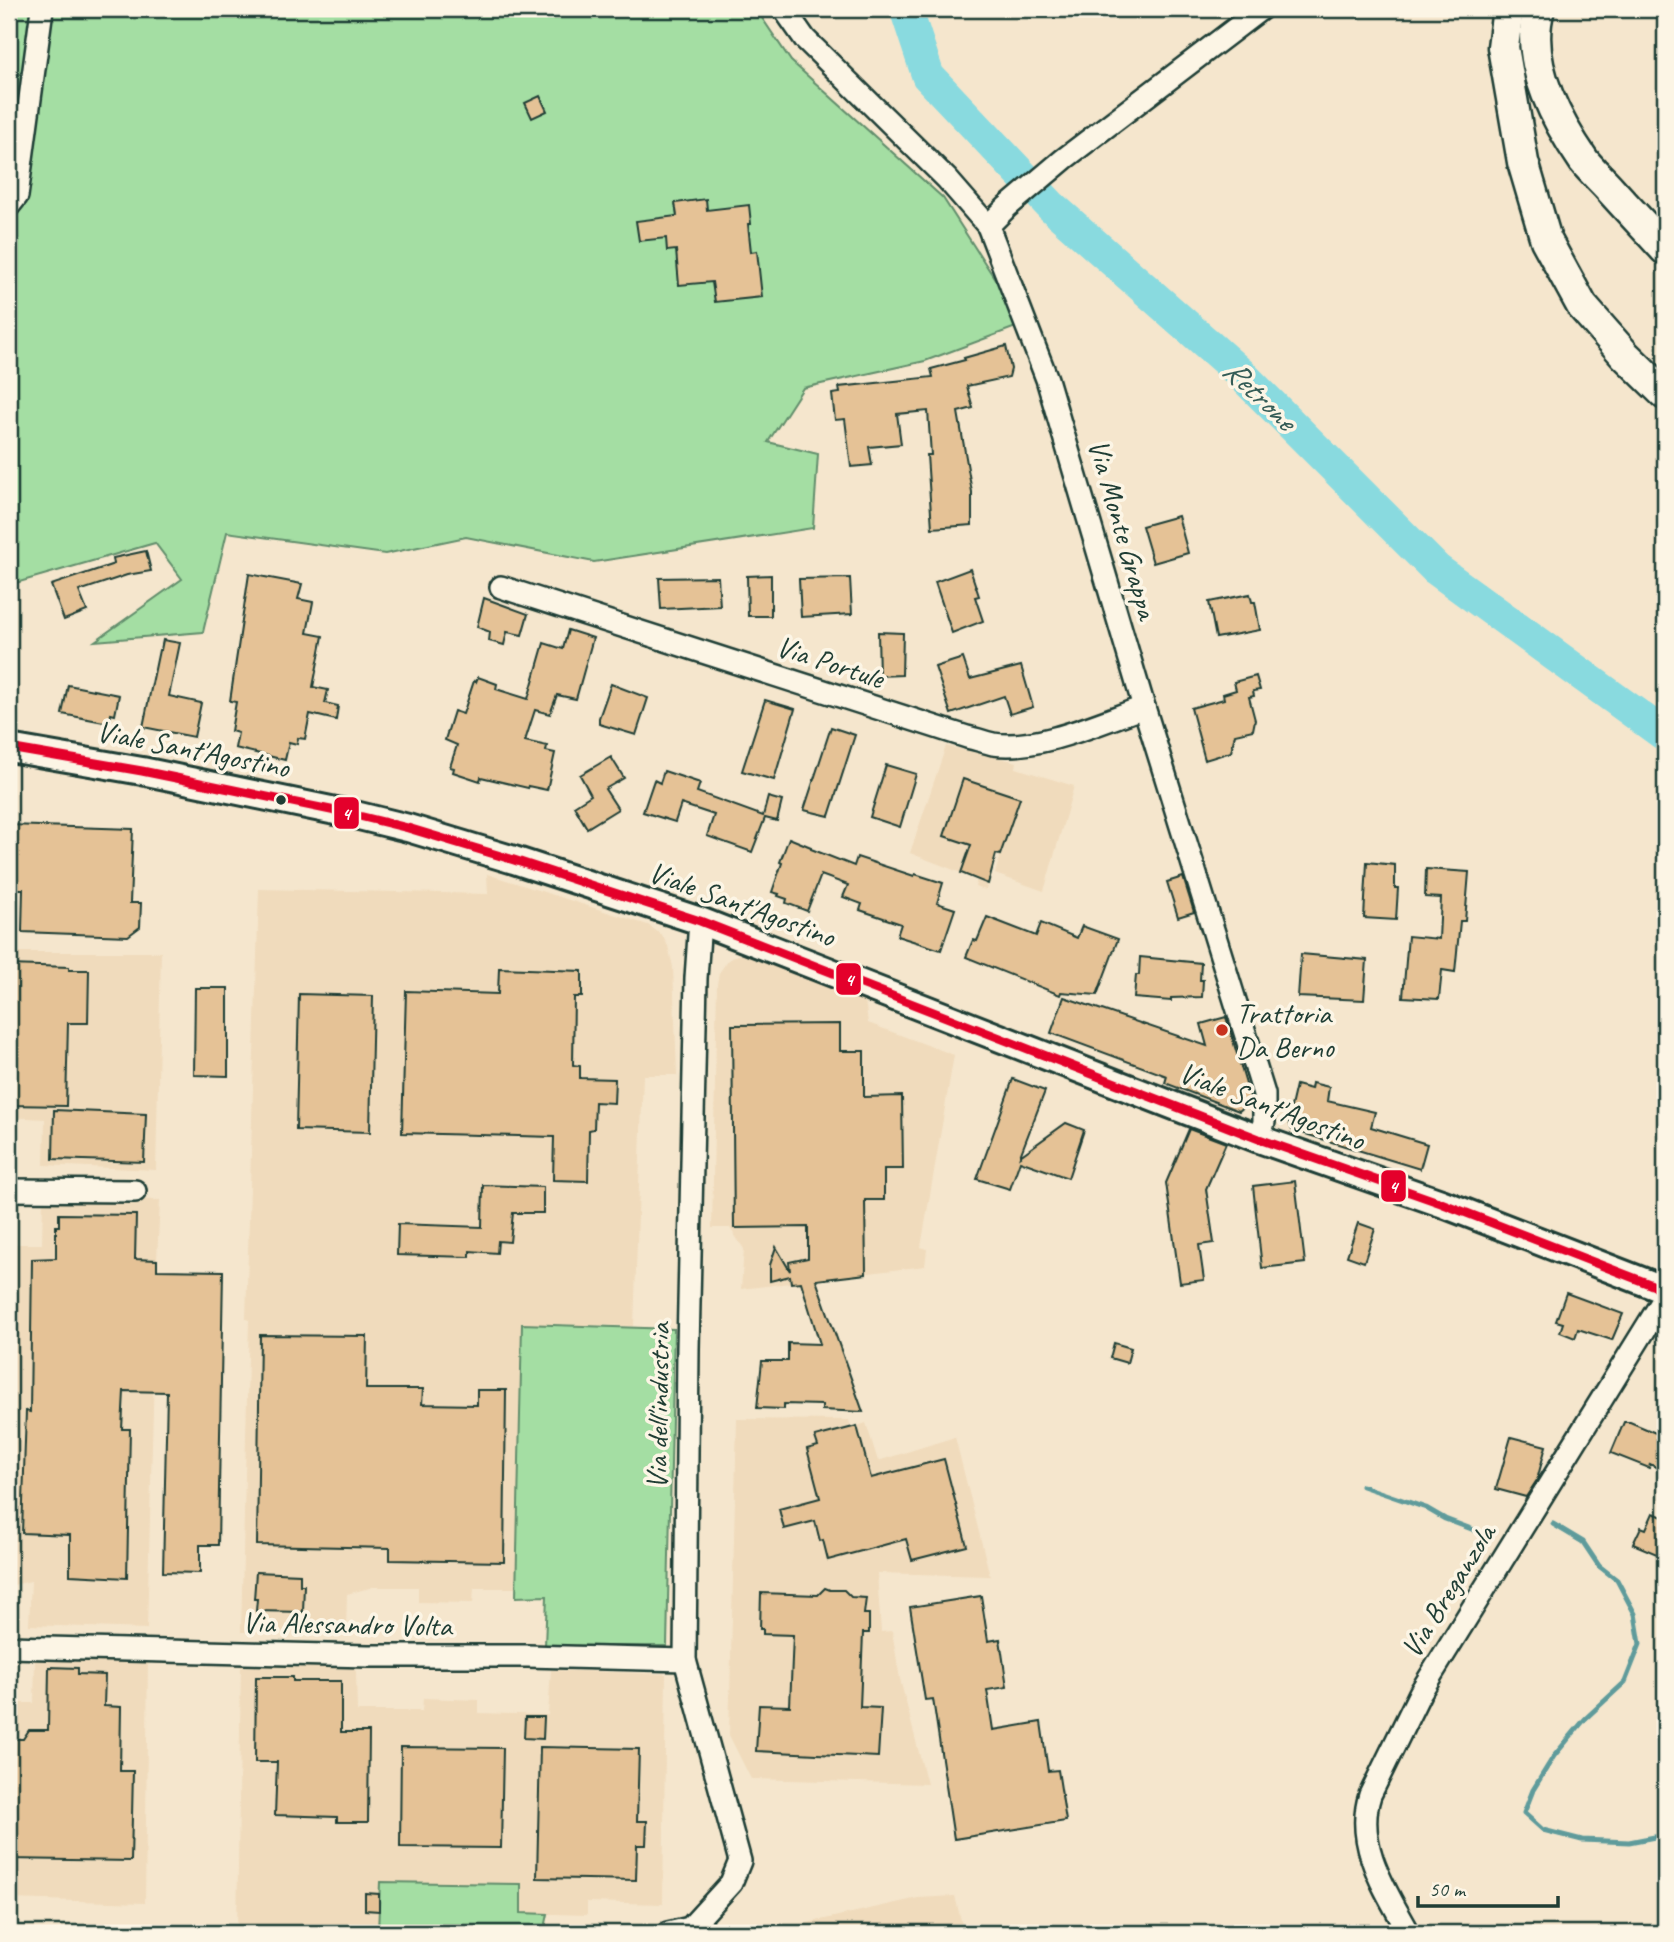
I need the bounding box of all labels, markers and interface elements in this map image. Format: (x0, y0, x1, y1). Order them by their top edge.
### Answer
water label: Retrone (1215, 350, 1308, 442)
street label: Via Monte Grappa (1079, 435, 1168, 626)
street label: Via Portule (772, 627, 891, 698)
street label: Viale Sant'Agostino (94, 712, 294, 787)
unlabelled marker (274, 793, 288, 807)
line badge: 4 (333, 796, 360, 830)
text: 4 (342, 802, 353, 826)
street label: Viale Sant'Agostino (644, 853, 842, 956)
line badge: 4 (835, 962, 862, 996)
text: 4 (845, 968, 856, 992)
place label: Trattoria Da Berno (1236, 994, 1335, 1066)
marker: Trattoria Da Berno (1214, 1022, 1230, 1038)
street label: Viale Sant'Agostino (1174, 1053, 1371, 1159)
line badge: 4 (1380, 1169, 1407, 1203)
text: 4 (1389, 1175, 1400, 1199)
street label: Via dell'industria (638, 1321, 678, 1490)
street label: Via Breganzola (1392, 1515, 1505, 1665)
street label: Via Alessandro Volta (242, 1603, 454, 1645)
scale bar (1418, 1865, 1558, 1909)
text: 50 m (1429, 1876, 1467, 1902)

